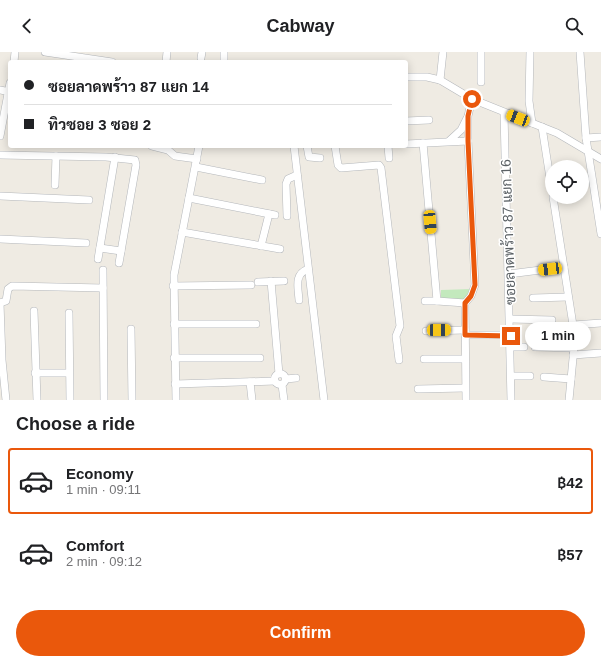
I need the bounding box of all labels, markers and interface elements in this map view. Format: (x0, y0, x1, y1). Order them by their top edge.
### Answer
icon: back (16, 15, 38, 37)
icon: search (563, 15, 585, 37)
text: Cabway (266, 16, 335, 36)
text: ซอยลาดพร้าว 87 แยก 14 (48, 78, 209, 95)
route start (463, 90, 481, 108)
car (505, 108, 531, 128)
text: ทิวซอย 3 ซอย 2 (48, 116, 151, 133)
street label: ซอยลาดพร้าว 87 แยก 16 (496, 159, 519, 305)
map controls (545, 160, 589, 204)
button: locate (545, 160, 589, 204)
car (423, 210, 437, 234)
car (537, 262, 563, 276)
callout: 1 min (525, 322, 591, 350)
car (427, 324, 451, 336)
route end (502, 327, 520, 345)
text: 1 min (541, 328, 575, 343)
text: Choose a ride (16, 414, 135, 434)
icon: car (18, 463, 54, 499)
text: Economy (66, 465, 134, 482)
text: ฿42 (557, 474, 583, 491)
text: 1 min · 09:11 (66, 482, 141, 497)
icon: car (18, 535, 54, 571)
text: Comfort (66, 537, 124, 554)
text: ฿57 (557, 546, 583, 563)
text: 2 min · 09:12 (66, 554, 142, 569)
button: Confirm (16, 610, 585, 656)

